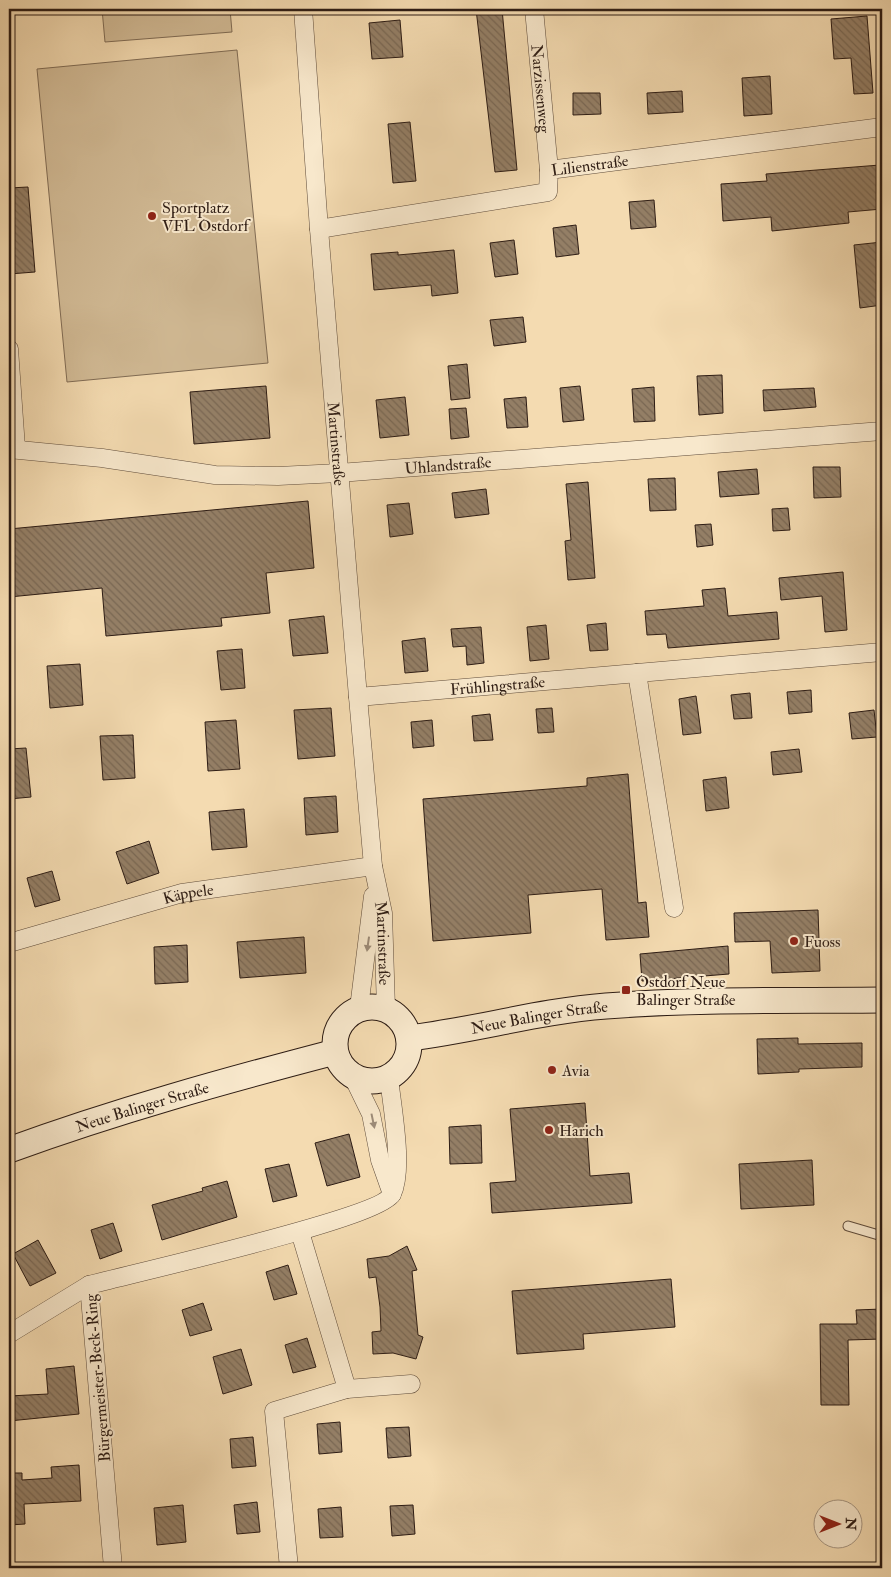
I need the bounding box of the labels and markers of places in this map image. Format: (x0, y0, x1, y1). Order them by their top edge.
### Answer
place label: Sportplatz VFL Ostdorf (162, 198, 251, 236)
marker: Sportplatz VFL Ostdorf (146, 210, 158, 222)
place label: Fuoss (804, 932, 841, 952)
marker: Fuoss (788, 935, 800, 947)
place label: Ostdorf Neue Balinger Straße (636, 972, 736, 1010)
marker: Ostdorf Neue Balinger Straße (620, 984, 632, 996)
place label: Avia (561, 1061, 590, 1081)
marker: Avia (546, 1064, 558, 1076)
place label: Harich (559, 1121, 604, 1141)
marker: Harich (543, 1124, 555, 1136)

